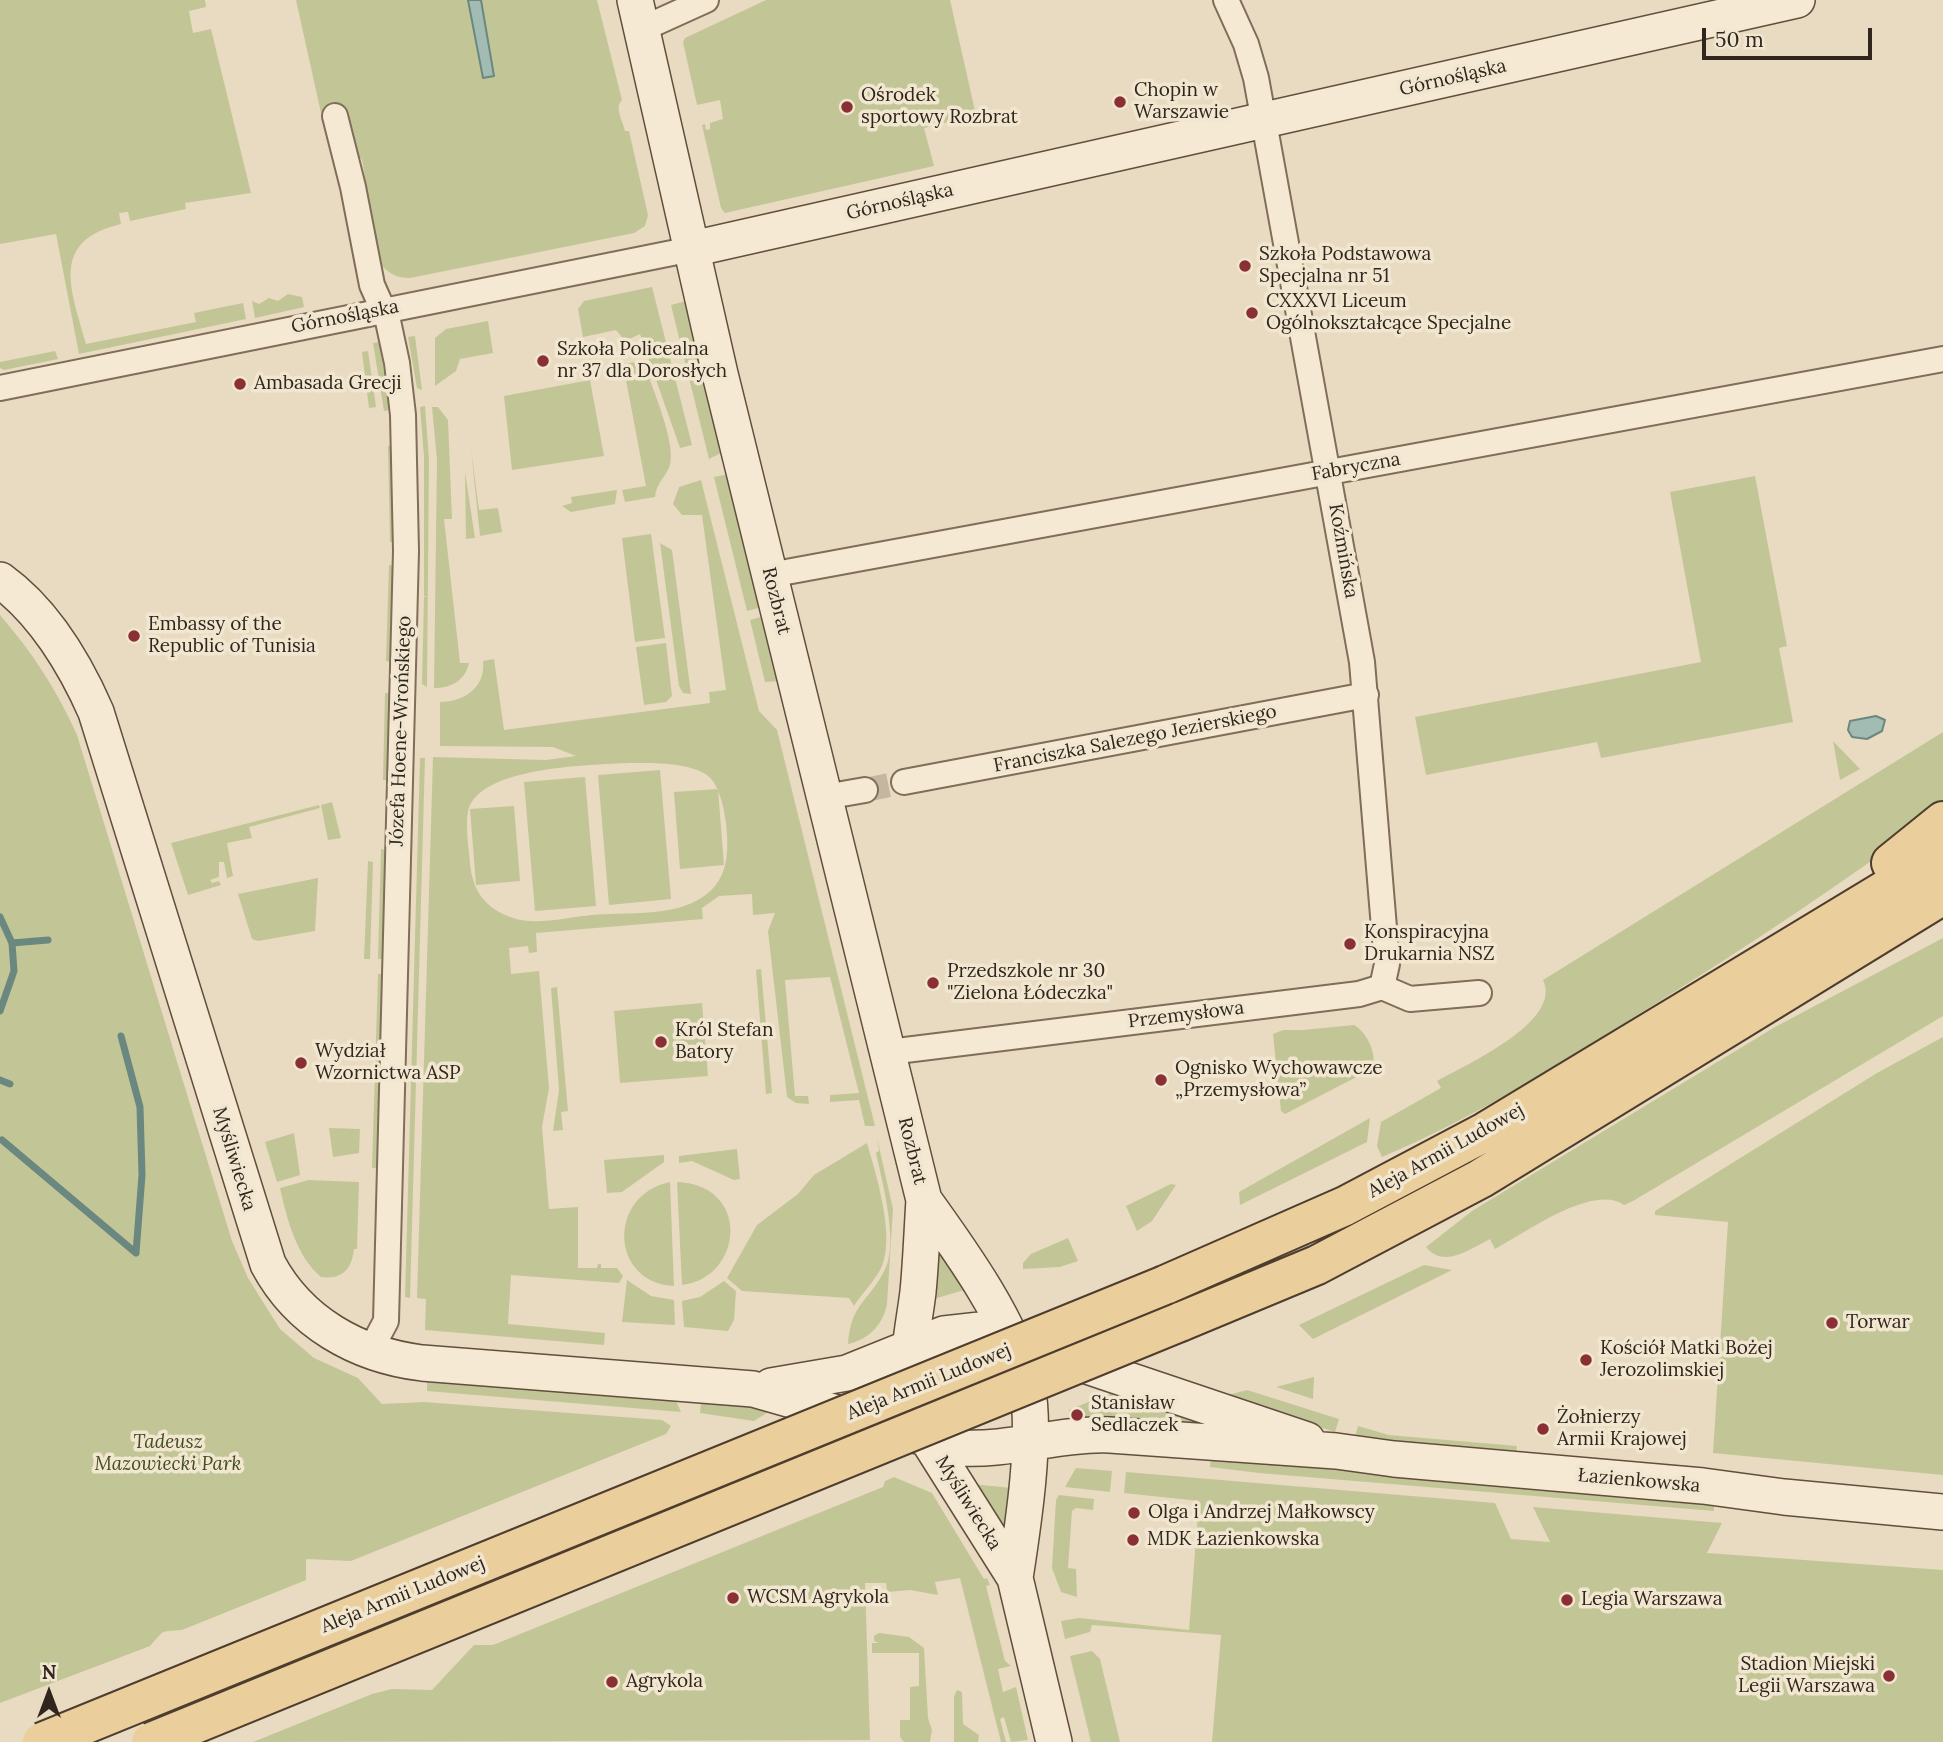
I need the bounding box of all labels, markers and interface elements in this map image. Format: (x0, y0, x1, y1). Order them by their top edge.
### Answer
scale bar (1705, 14, 1875, 58)
text: 50 m (1715, 26, 1764, 53)
street label: Górnośląska (1397, 55, 1509, 101)
place label: Chopin w Warszawie (1134, 80, 1229, 124)
place label: Ośrodek sportowy Rozbrat (861, 85, 1018, 129)
marker: Chopin w Warszawie (1112, 94, 1128, 110)
marker: Ośrodek sportowy Rozbrat (839, 99, 855, 115)
street label: Górnośląska (844, 179, 956, 225)
place label: Szkoła Podstawowa Specjalna nr 51 (1259, 244, 1431, 288)
marker: Szkoła Podstawowa Specjalna nr 51 (1237, 258, 1253, 274)
place label: CXXXVI Liceum Ogólnokształcące Specjalne (1266, 291, 1511, 335)
street label: Górnośląska (289, 295, 401, 339)
marker: CXXXVI Liceum Ogólnokształcące Specjalne (1244, 305, 1260, 321)
place label: Szkoła Policealna nr 37 dla Dorosłych (557, 339, 727, 383)
marker: Szkoła Policealna nr 37 dla Dorosłych (535, 353, 551, 369)
place label: Ambasada Grecji (254, 373, 402, 395)
marker: Ambasada Grecji (232, 376, 248, 392)
street label: Fabryczna (1310, 448, 1402, 486)
street label: Koźmińska (1323, 502, 1363, 600)
street label: Rozbrat (757, 565, 795, 637)
place label: Embassy of the Republic of Tunisia (148, 614, 316, 658)
street label: Józefa Hoene-Wrońskiego (386, 615, 416, 847)
marker: Embassy of the Republic of Tunisia (126, 628, 142, 644)
street label: Franciszka Salezego Jezierskiego (992, 700, 1278, 778)
place label: Konspiracyjna Drukarnia NSZ (1364, 922, 1494, 966)
marker: Konspiracyjna Drukarnia NSZ (1342, 936, 1358, 952)
place label: Przedszkole nr 30 "Zielona Łódeczka" (947, 961, 1113, 1005)
marker: Przedszkole nr 30 "Zielona Łódeczka" (925, 975, 941, 991)
street label: Przemysłowa (1127, 997, 1245, 1033)
place label: Król Stefan Batory (675, 1020, 773, 1064)
marker: Król Stefan Batory (653, 1034, 669, 1050)
place label: Wydział Wzornictwa ASP (315, 1041, 461, 1085)
marker: Wydział Wzornictwa ASP (293, 1055, 309, 1071)
place label: Ognisko Wychowawcze „Przemysłowa” (1175, 1058, 1383, 1102)
marker: Ognisko Wychowawcze „Przemysłowa” (1153, 1072, 1169, 1088)
street label: Aleja Armii Ludowej (1364, 1099, 1528, 1203)
street label: Myśliwiecka (207, 1104, 261, 1214)
street label: Rozbrat (893, 1115, 931, 1187)
place label: Torwar (1846, 1312, 1910, 1334)
marker: Torwar (1824, 1315, 1840, 1331)
place label: Kościół Matki Bożej Jerozolimskiej (1600, 1338, 1773, 1382)
street label: Aleja Armii Ludowej (844, 1339, 1014, 1425)
marker: Kościół Matki Bożej Jerozolimskiej (1578, 1352, 1594, 1368)
place label: Stanisław Sedlaczek (1091, 1393, 1178, 1437)
marker: Stanisław Sedlaczek (1069, 1407, 1085, 1423)
place label: Żołnierzy Armii Krajowej (1557, 1407, 1687, 1451)
marker: Żołnierzy Armii Krajowej (1535, 1421, 1551, 1437)
park label: Tadeusz Mazowiecki Park (95, 1432, 241, 1476)
street label: Myśliwiecka (930, 1451, 1006, 1555)
street label: Łazienkowska (1577, 1464, 1701, 1498)
place label: Olga i Andrzej Małkowscy (1148, 1502, 1375, 1524)
marker: Olga i Andrzej Małkowscy (1126, 1505, 1142, 1521)
place label: MDK Łazienkowska (1147, 1529, 1319, 1551)
marker: MDK Łazienkowska (1125, 1532, 1141, 1548)
street label: Aleja Armii Ludowej (318, 1552, 488, 1638)
place label: WCSM Agrykola (747, 1587, 889, 1609)
place label: Legia Warszawa (1581, 1589, 1722, 1611)
marker: WCSM Agrykola (725, 1590, 741, 1606)
marker: Legia Warszawa (1559, 1592, 1575, 1608)
place label: Stadion Miejski Legii Warszawa (1738, 1654, 1875, 1698)
north arrow (14, 1658, 84, 1728)
text: N (42, 1660, 56, 1684)
marker: Stadion Miejski Legii Warszawa (1881, 1668, 1897, 1684)
place label: Agrykola (626, 1671, 703, 1693)
marker: Agrykola (604, 1674, 620, 1690)

